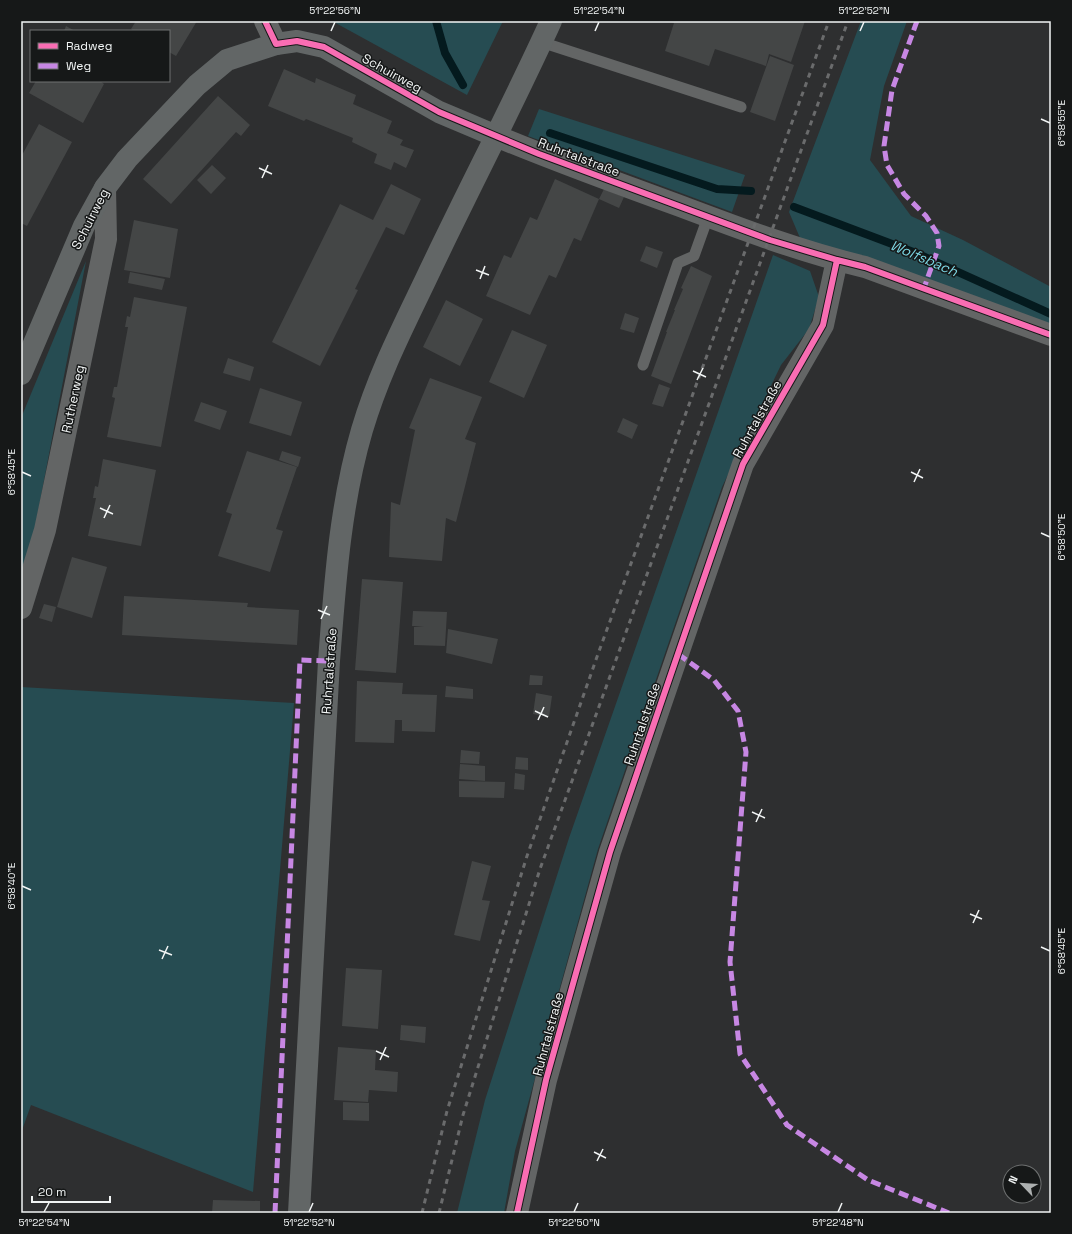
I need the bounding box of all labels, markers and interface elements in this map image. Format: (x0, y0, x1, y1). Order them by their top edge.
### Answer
text: 51°22'56"N (309, 4, 361, 17)
text: 51°22'54"N (573, 4, 625, 17)
text: 51°22'52"N (838, 4, 890, 17)
legend (30, 30, 170, 82)
text: Radweg (66, 38, 112, 54)
street label: Schuirweg (359, 50, 425, 96)
text: Weg (66, 58, 91, 74)
text: 6°58'55"E (1055, 99, 1068, 146)
street label: Ruhrtalstraße (536, 134, 622, 180)
street label: Schuirweg (67, 186, 113, 252)
water label: Wolfsbach (888, 236, 961, 280)
street label: Rutherweg (58, 363, 88, 435)
street label: Ruhrtalstraße (729, 377, 785, 461)
text: 6°58'45"E (5, 448, 18, 495)
text: 6°58'50"E (1055, 513, 1068, 560)
street label: Ruhrtalstraße (318, 627, 340, 715)
street label: Ruhrtalstraße (620, 680, 664, 768)
text: 6°58'40"E (5, 862, 18, 909)
text: 6°58'45"E (1055, 927, 1068, 974)
street label: Ruhrtalstraße (529, 990, 567, 1078)
north arrow (1002, 1164, 1042, 1204)
text: N (1005, 1173, 1021, 1186)
scale bar (32, 1178, 110, 1204)
text: 20 m (38, 1184, 66, 1200)
text: 51°22'54"N (18, 1216, 70, 1229)
text: 51°22'52"N (283, 1216, 335, 1229)
text: 51°22'50"N (548, 1216, 600, 1229)
text: 51°22'48"N (812, 1216, 864, 1229)

